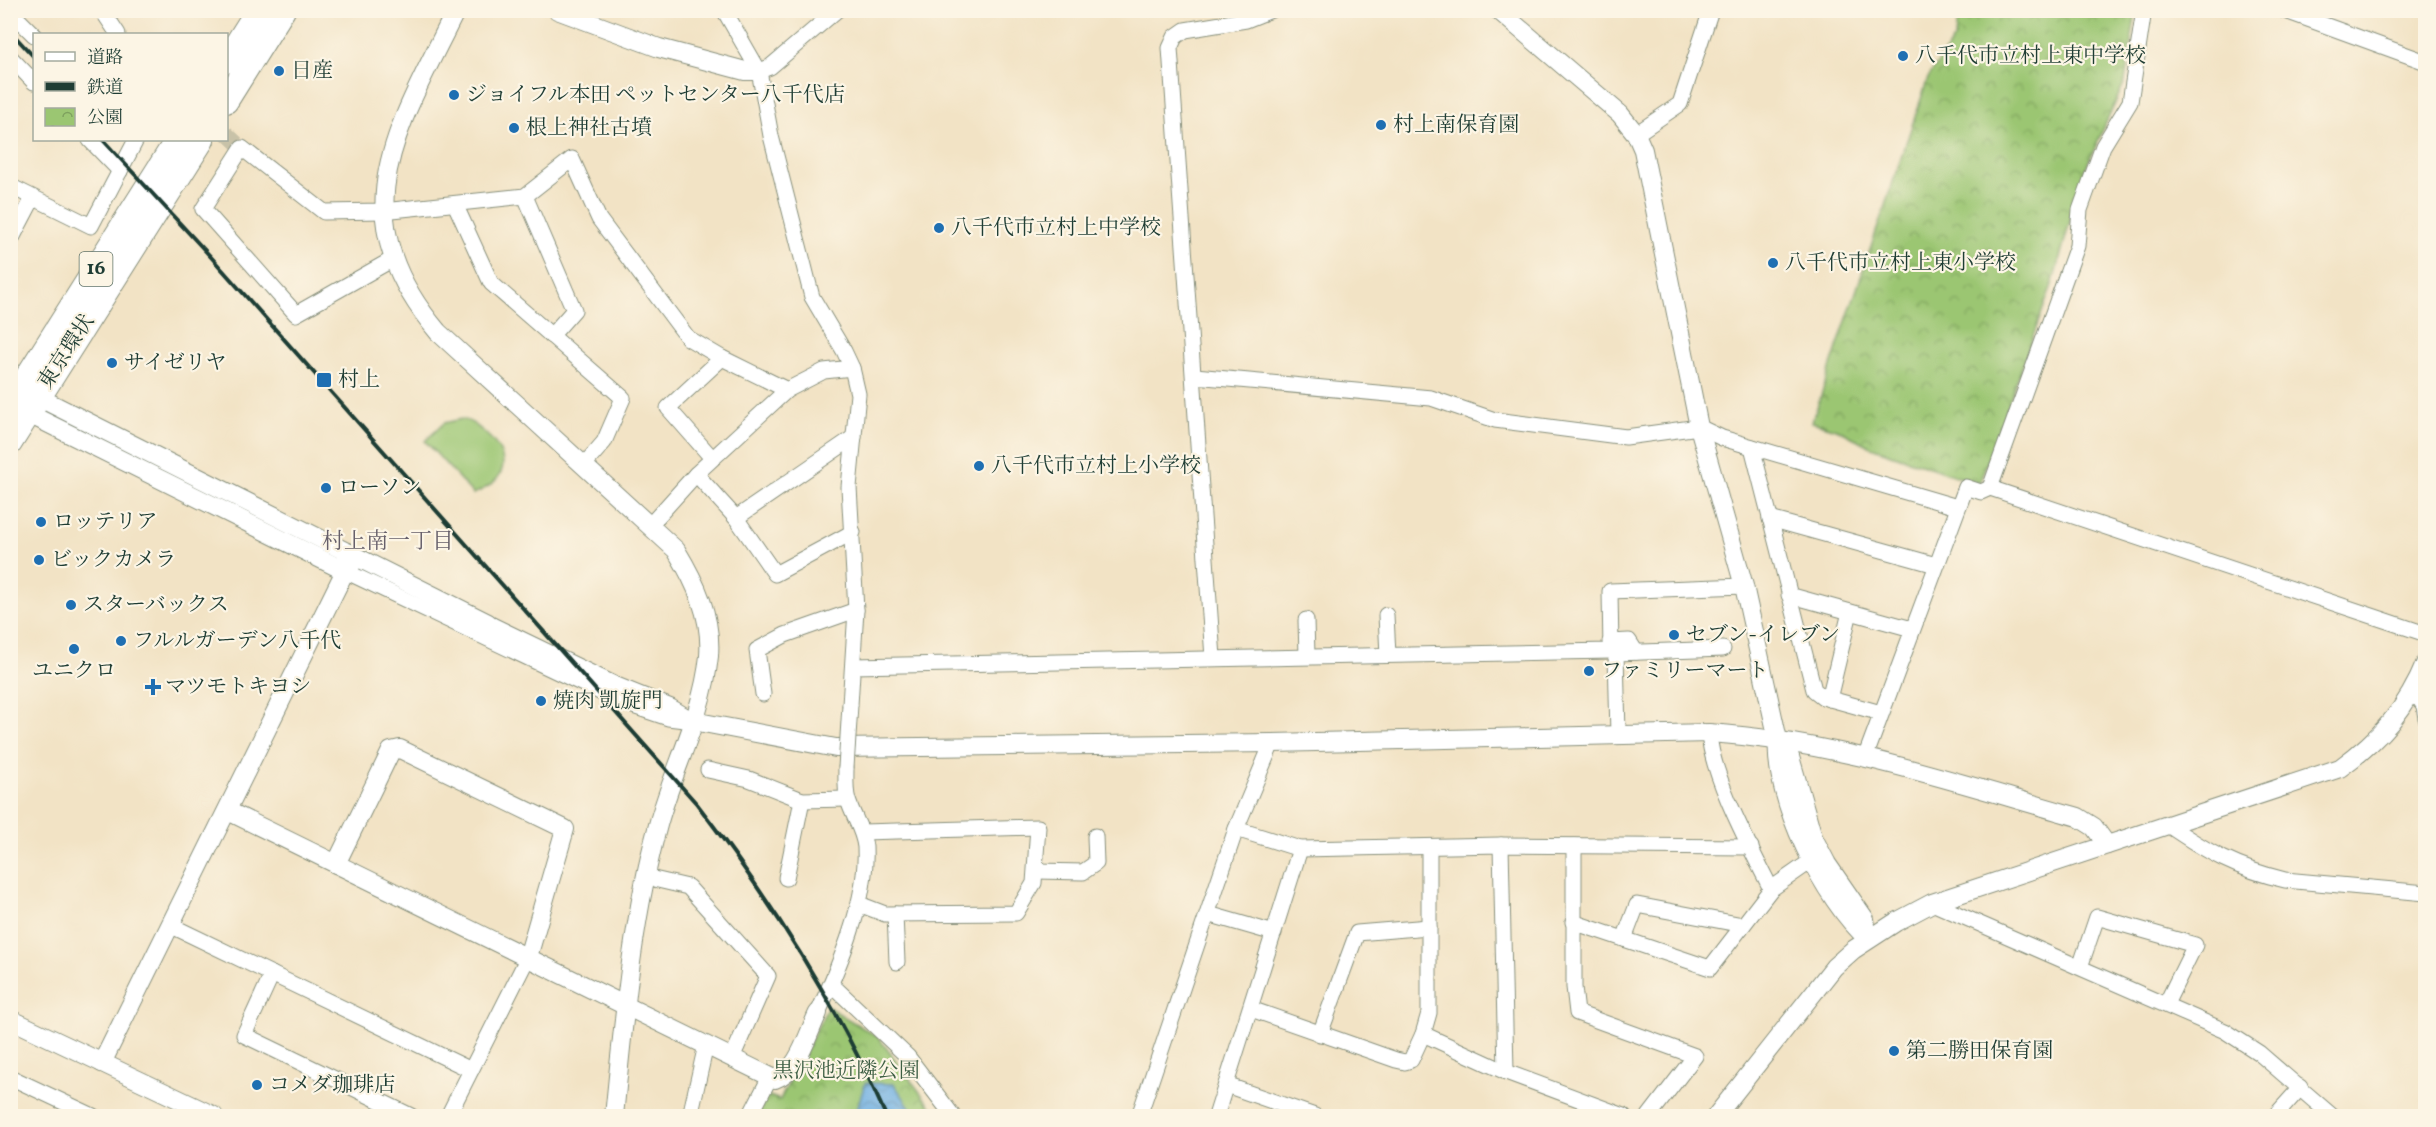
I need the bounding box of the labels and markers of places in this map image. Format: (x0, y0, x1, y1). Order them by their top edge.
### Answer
place label: 八千代市立村上東中学校 (1915, 42, 2146, 71)
marker: 八千代市立村上東中学校 (1896, 49, 1910, 63)
place label: 日産 (291, 57, 333, 86)
marker: 日産 (272, 64, 286, 78)
place label: ジョイフル本田 ペットセンター八千代店 (466, 81, 845, 110)
marker: ジョイフル本田 ペットセンター八千代店 (447, 88, 461, 102)
place label: 村上南保育園 (1393, 111, 1519, 140)
place label: 根上神社古墳 (526, 114, 652, 143)
marker: 村上南保育園 (1374, 118, 1388, 132)
marker: 根上神社古墳 (507, 121, 521, 135)
place label: 八千代市立村上中学校 (951, 214, 1161, 243)
marker: 八千代市立村上中学校 (932, 221, 946, 235)
place label: 八千代市立村上東小学校 (1785, 249, 2016, 278)
marker: 八千代市立村上東小学校 (1766, 256, 1780, 270)
place label: サイゼリヤ (124, 349, 226, 378)
marker: サイゼリヤ (105, 356, 119, 370)
place label: 村上 (338, 366, 380, 395)
marker: 村上 (315, 371, 333, 389)
place label: 八千代市立村上小学校 (991, 452, 1201, 481)
marker: 八千代市立村上小学校 (972, 459, 986, 473)
place label: ローソン (338, 474, 421, 503)
marker: ローソン (319, 481, 333, 495)
place label: ロッテリア (53, 508, 158, 537)
marker: ロッテリア (34, 515, 48, 529)
place label: ビックカメラ (51, 546, 176, 575)
marker: ビックカメラ (32, 553, 46, 567)
place label: スターバックス (83, 591, 229, 620)
marker: スターバックス (64, 598, 78, 612)
place label: セブン-イレブン (1686, 621, 1840, 650)
place label: フルルガーデン八千代 (133, 627, 341, 656)
marker: セブン-イレブン (1667, 628, 1681, 642)
marker: フルルガーデン八千代 (114, 634, 128, 648)
marker: ユニクロ (67, 642, 81, 656)
place label: ユニクロ (32, 657, 116, 686)
place label: ファミリーマート (1601, 657, 1769, 686)
marker: ファミリーマート (1582, 664, 1596, 678)
place label: マツモトキヨシ (165, 673, 311, 702)
marker: マツモトキヨシ (146, 680, 160, 694)
place label: 焼肉 凱旋門 (553, 687, 662, 716)
marker: 焼肉 凱旋門 (534, 694, 548, 708)
place label: 第二勝田保育園 (1906, 1037, 2053, 1066)
marker: 第二勝田保育園 (1887, 1044, 1901, 1058)
place label: コメダ珈琲店 (269, 1071, 395, 1100)
marker: コメダ珈琲店 (250, 1078, 264, 1092)

